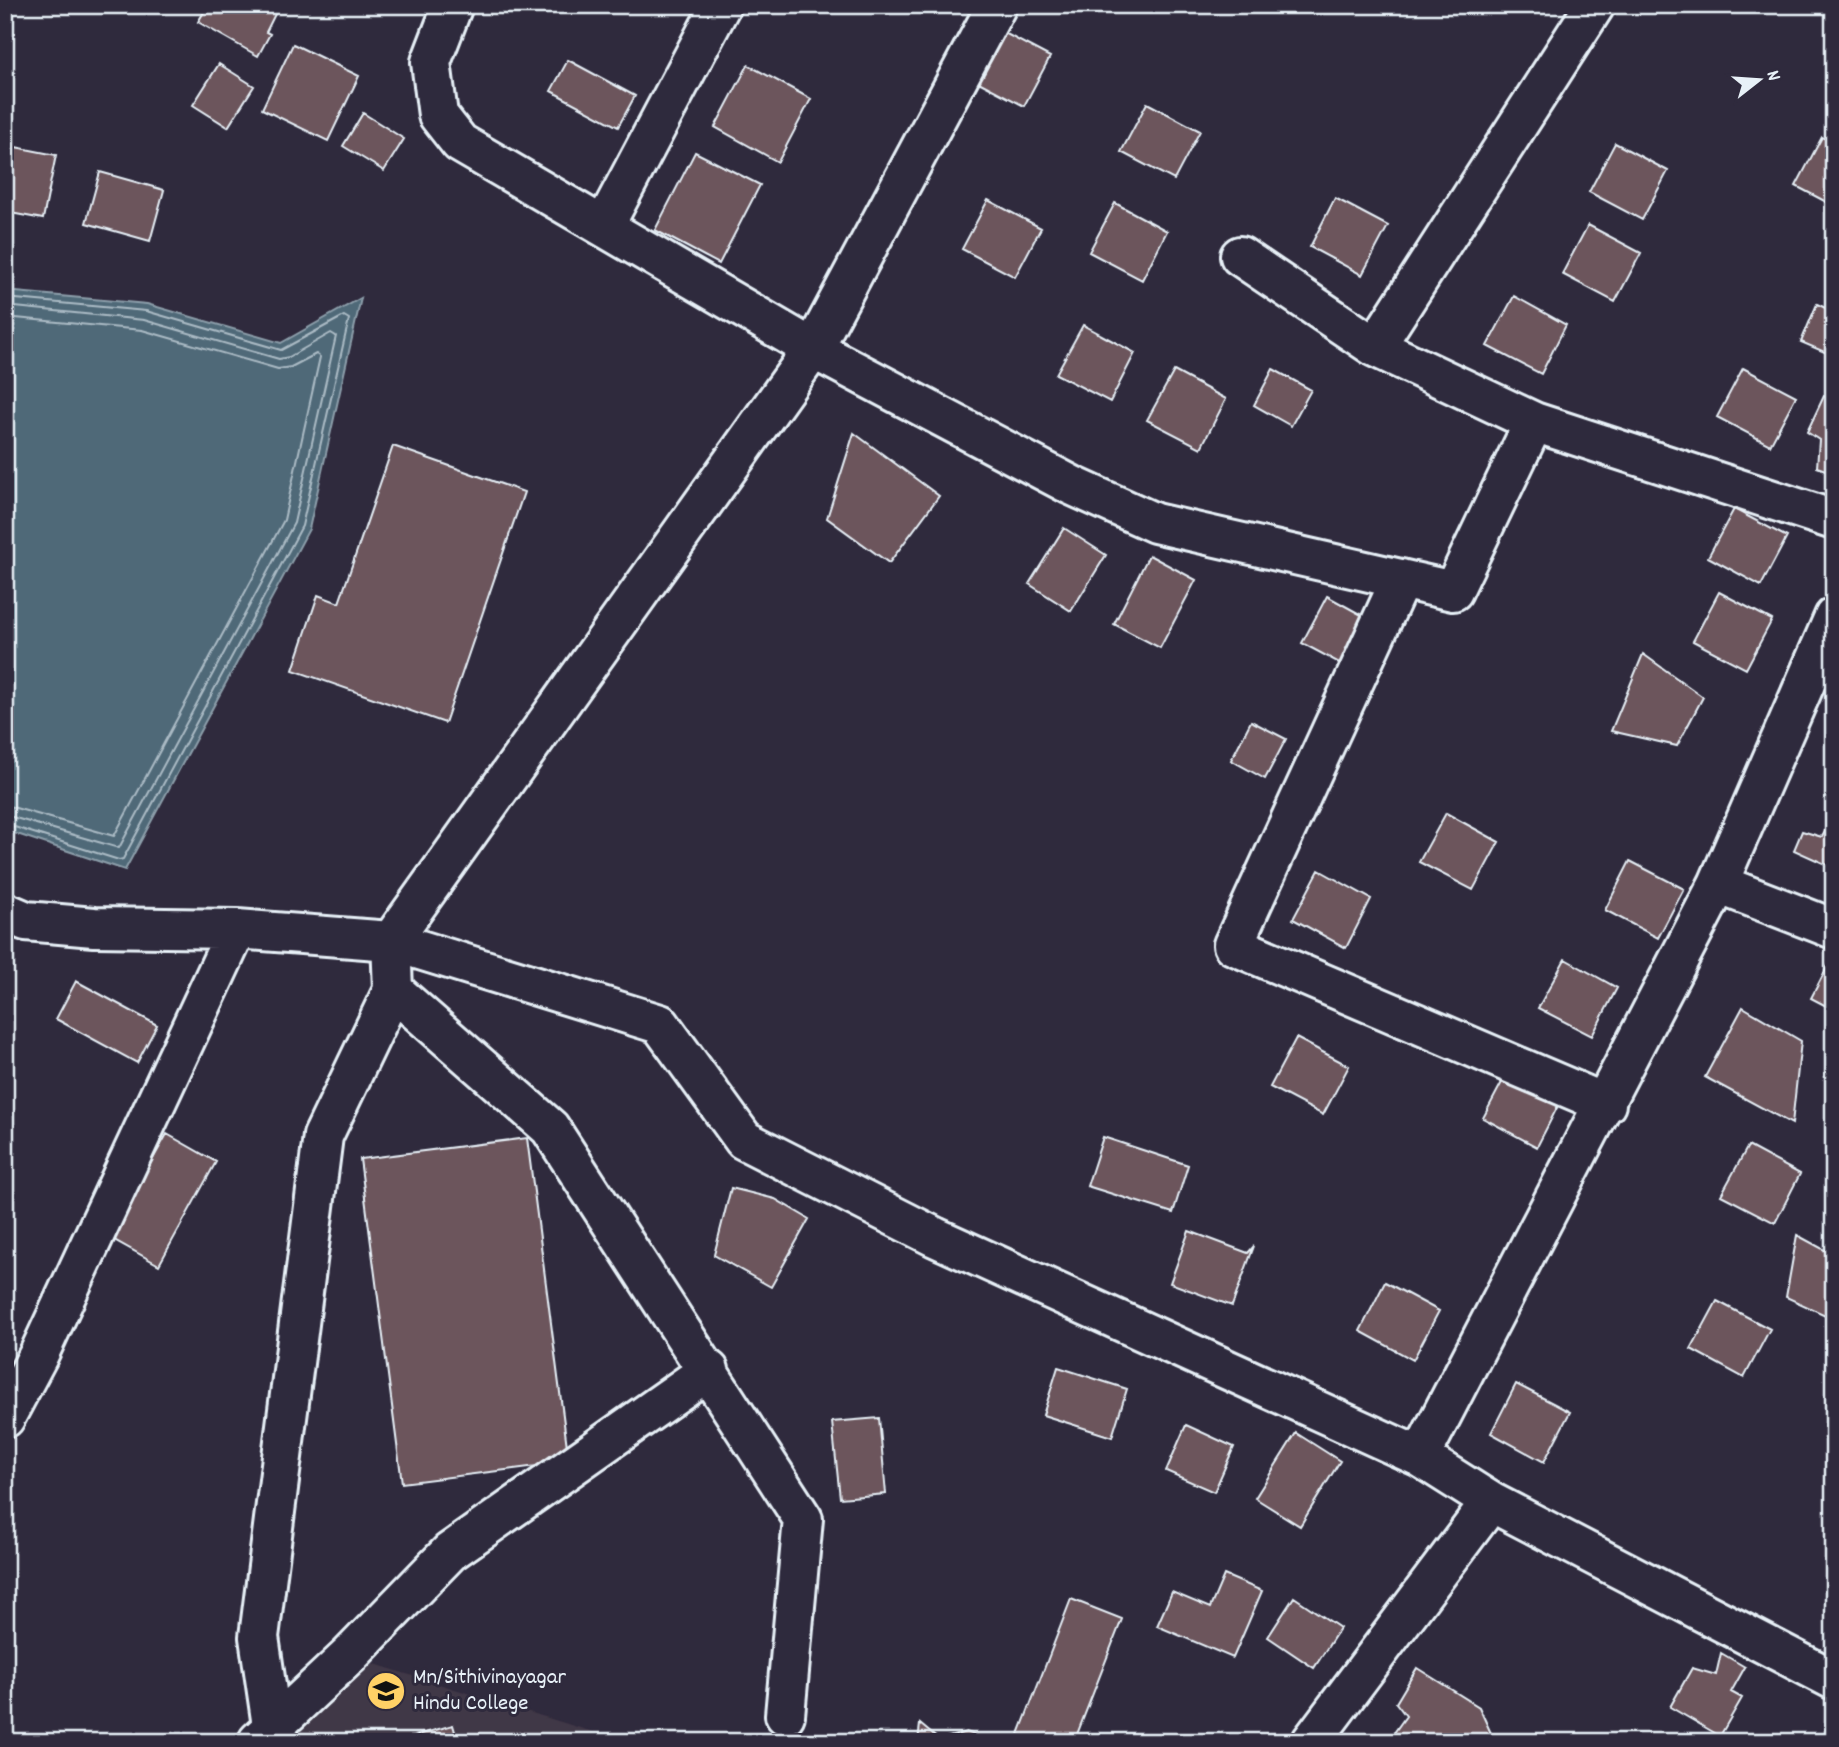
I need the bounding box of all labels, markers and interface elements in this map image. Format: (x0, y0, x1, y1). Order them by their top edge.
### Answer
north arrow (1724, 46, 1794, 116)
text: N (1758, 68, 1786, 84)
place label: Mn/Sithivinayagar Hindu College (413, 1662, 566, 1721)
school or university icon: Mn/Sithivinayagar Hindu College (365, 1670, 407, 1712)

